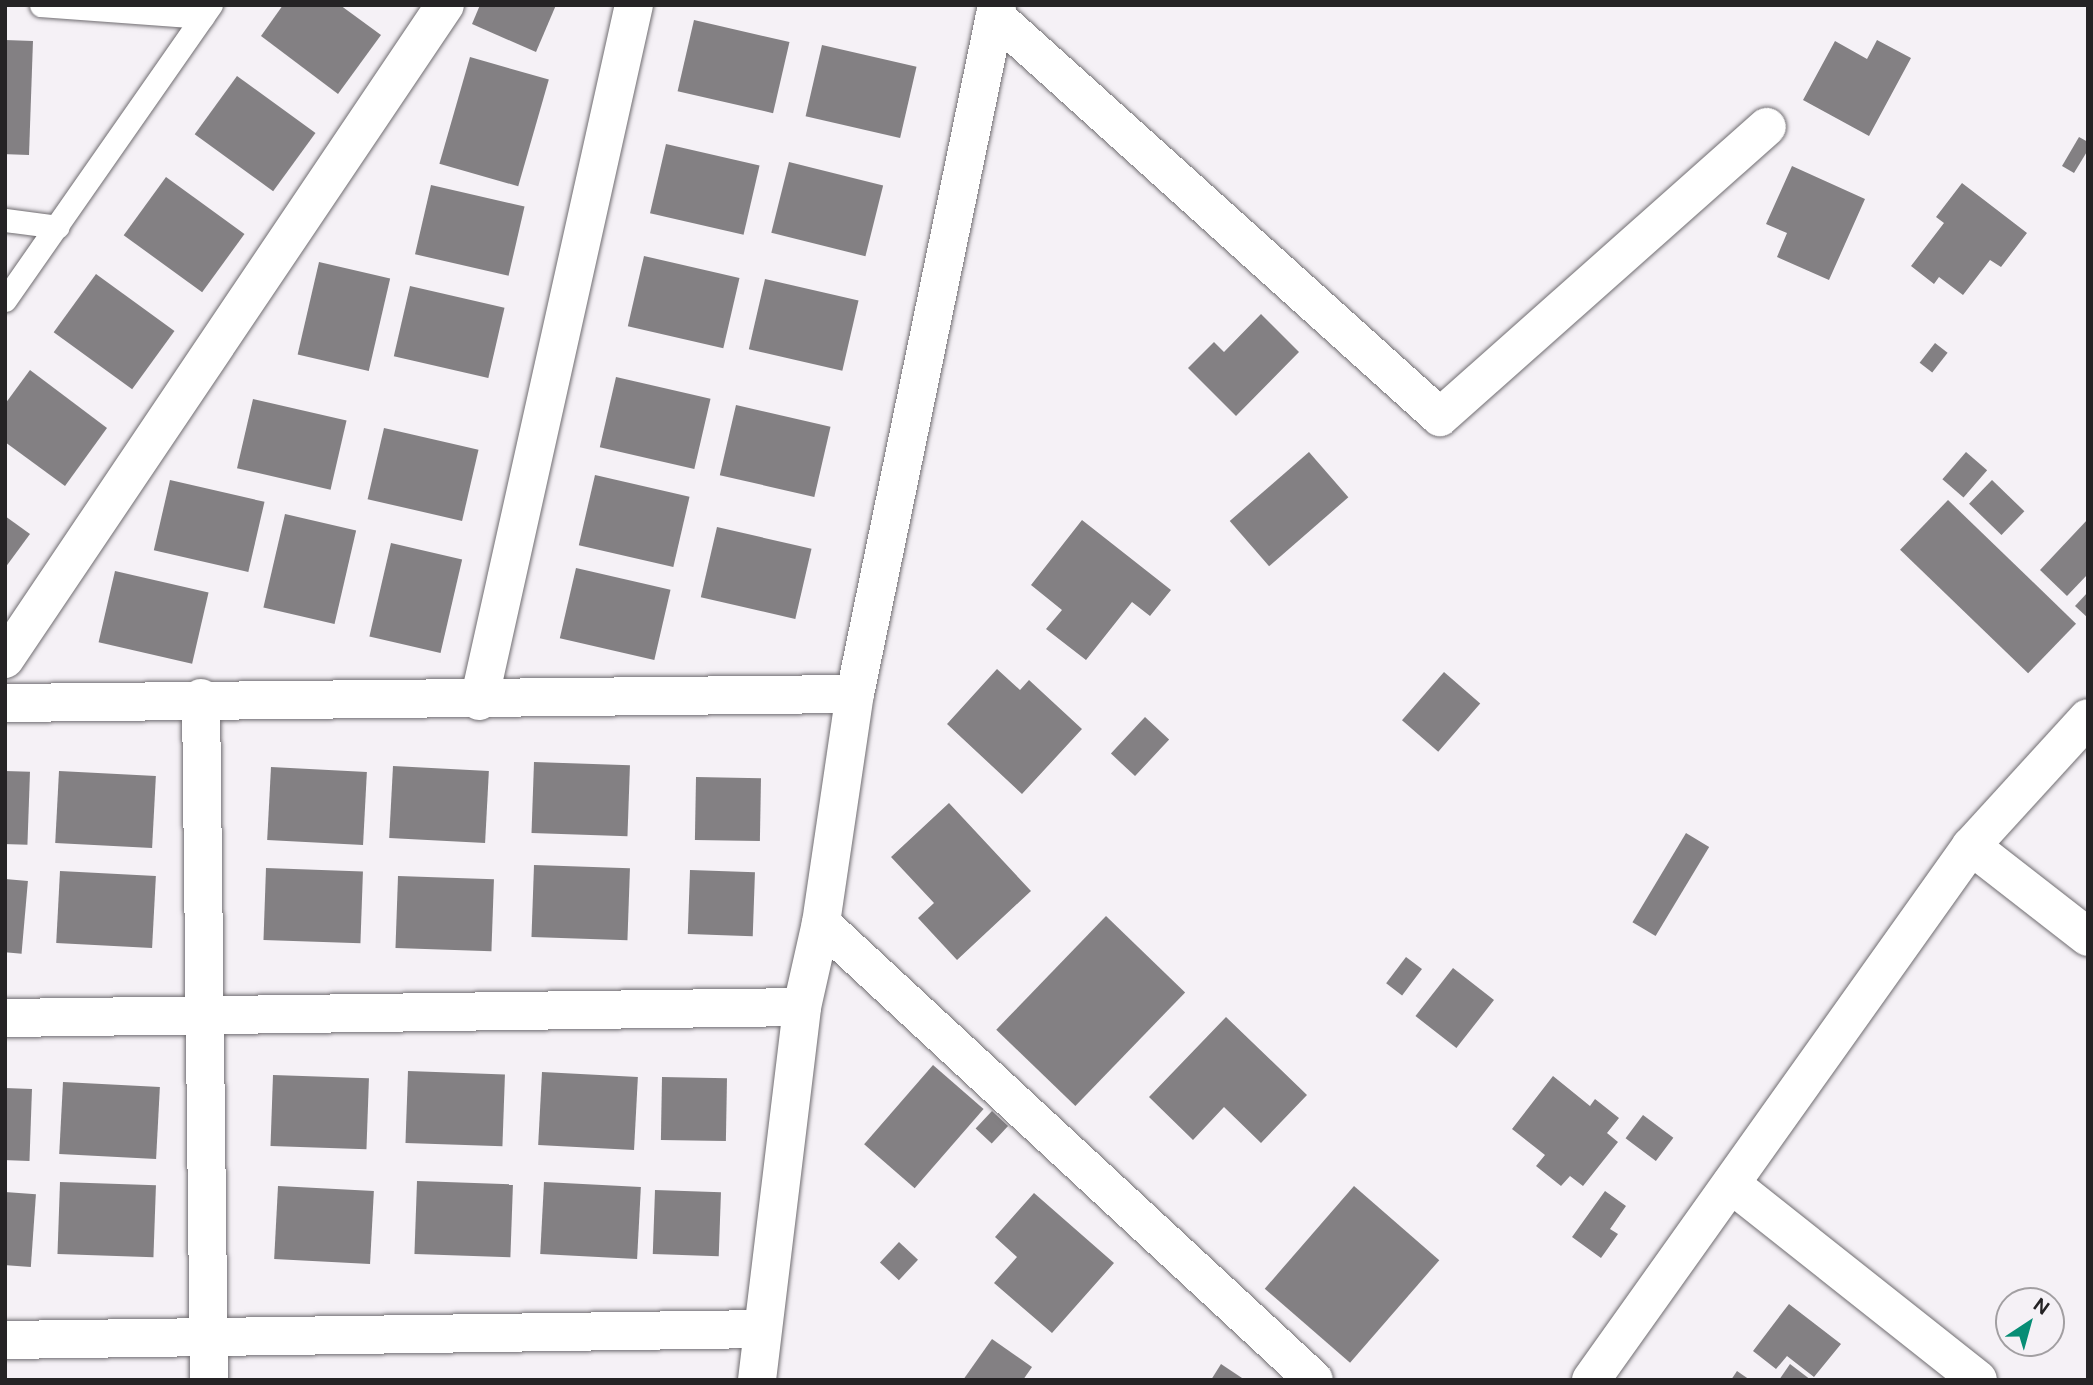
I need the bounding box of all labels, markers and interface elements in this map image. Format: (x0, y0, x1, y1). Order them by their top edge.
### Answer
north arrow (1995, 1287, 2065, 1357)
text: N (2029, 1292, 2054, 1320)

